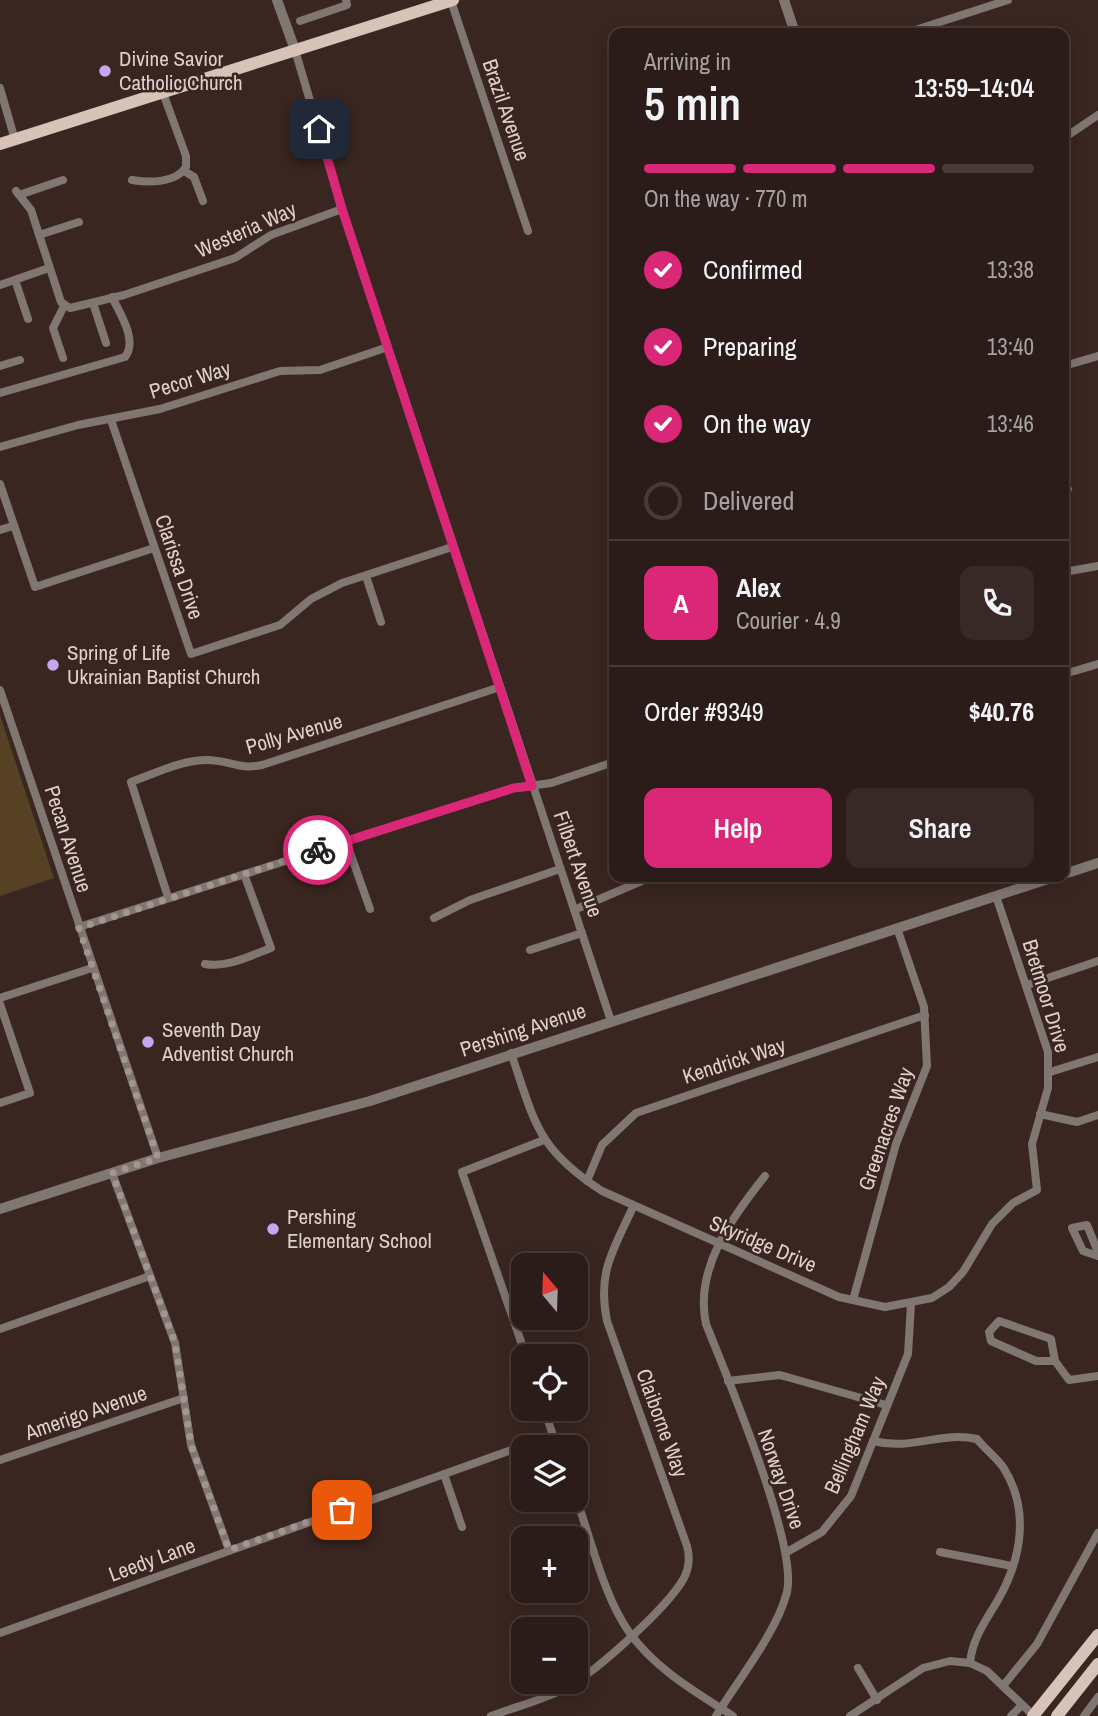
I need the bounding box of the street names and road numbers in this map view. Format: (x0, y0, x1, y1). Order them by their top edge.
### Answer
street label: Brazil Avenue (476, 55, 537, 165)
street label: Westeria Way (191, 194, 301, 265)
street label: Pecor Way (146, 353, 234, 406)
street label: Clarissa Drive (148, 511, 211, 623)
street label: Polly Avenue (242, 706, 346, 761)
street label: Pecan Avenue (38, 782, 99, 896)
street label: Filbert Avenue (547, 807, 610, 921)
street label: Bretmoor Drive (1016, 936, 1077, 1056)
street label: Pershing Avenue (456, 996, 590, 1064)
street label: Kendrick Way (679, 1030, 789, 1091)
street label: Greenacres Way (851, 1063, 920, 1194)
street label: Skyridge Drive (705, 1208, 821, 1279)
street label: Claiborne Way (629, 1365, 696, 1481)
street label: Bellingham Way (817, 1371, 892, 1498)
street label: Amerigo Avenue (20, 1378, 151, 1447)
street label: Norway Drive (751, 1425, 812, 1533)
street label: Leedy Lane (105, 1531, 199, 1589)

